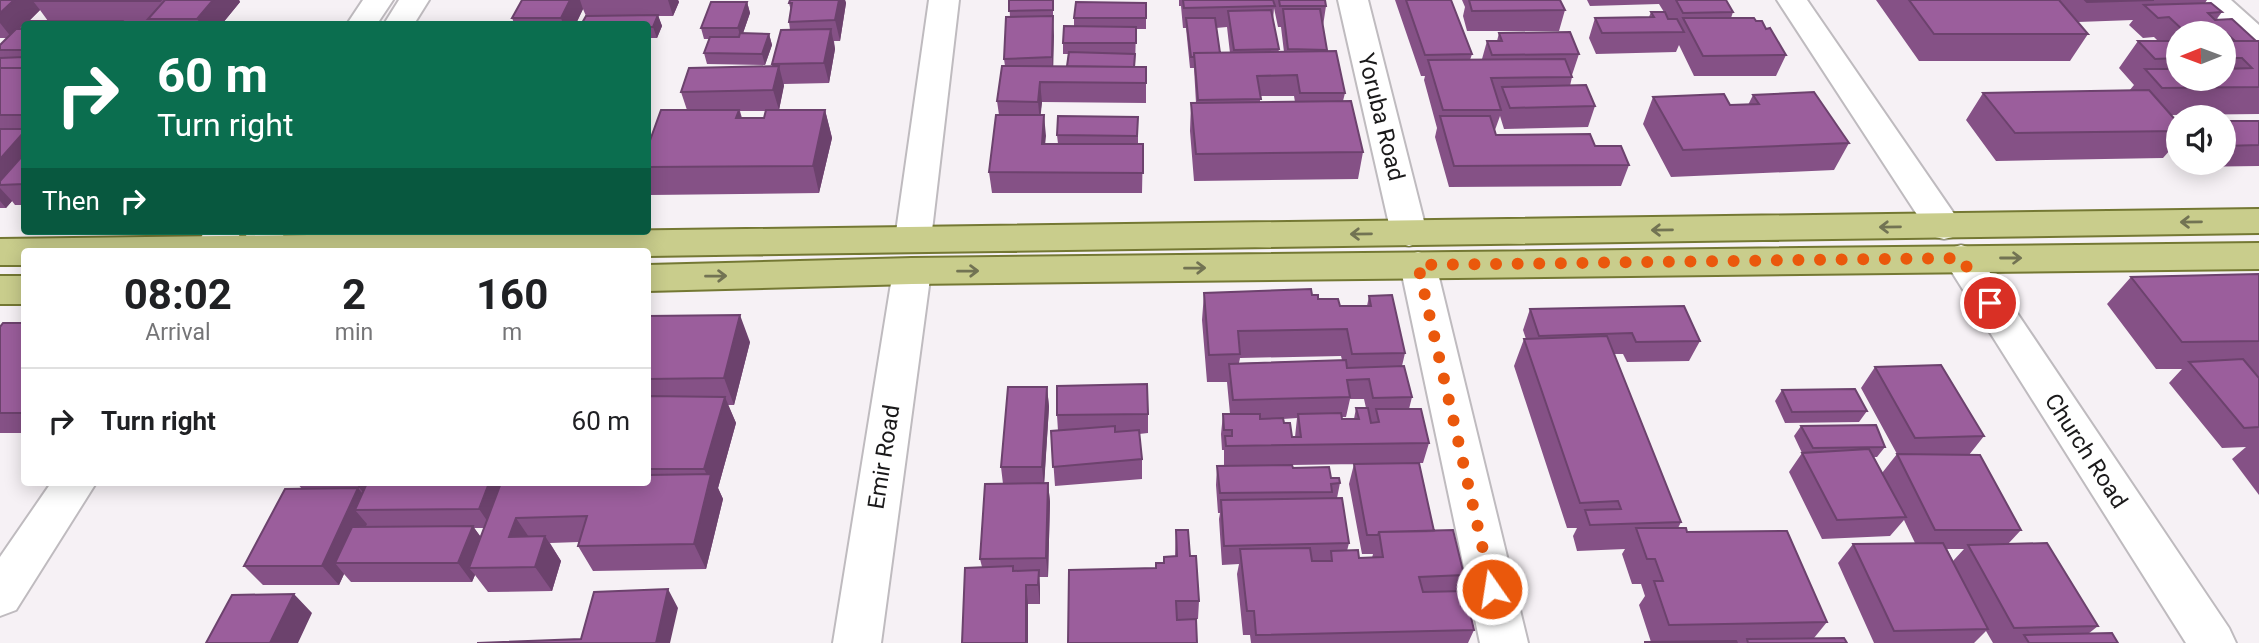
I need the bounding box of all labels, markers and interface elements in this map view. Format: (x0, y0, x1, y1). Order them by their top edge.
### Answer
north arrow (2166, 21, 2236, 91)
map controls (2166, 21, 2236, 175)
text: 60 m (157, 47, 268, 104)
icon: right (42, 49, 133, 140)
street label: Yoruba Road (1352, 50, 1410, 184)
button: sound (2166, 105, 2236, 175)
text: Turn right (157, 106, 293, 144)
icon: right (114, 182, 152, 220)
text: Then (42, 186, 100, 216)
one-way arrow (2180, 216, 2203, 229)
one-way arrow (1879, 221, 1902, 234)
one-way arrow (1651, 223, 1674, 237)
one-way arrow (1350, 227, 1373, 241)
one-way arrow (1999, 251, 2022, 265)
one-way arrow (1183, 261, 1206, 275)
one-way arrow (956, 264, 979, 277)
one-way arrow (704, 269, 727, 283)
text: 08:02 (124, 270, 232, 319)
text: 2 (342, 270, 366, 319)
text: 160 (476, 270, 548, 319)
pin (1960, 273, 2020, 333)
icon: arrive (1971, 284, 2009, 322)
text: Arrival (145, 319, 211, 346)
text: min (335, 319, 373, 346)
text: m (502, 319, 522, 346)
street label: Church Road (2039, 389, 2133, 513)
icon: right (42, 402, 80, 440)
street label: Emir Road (862, 403, 906, 511)
text: Turn right (101, 406, 216, 436)
text: 60 m (572, 406, 630, 436)
position arrow (1455, 552, 1529, 626)

